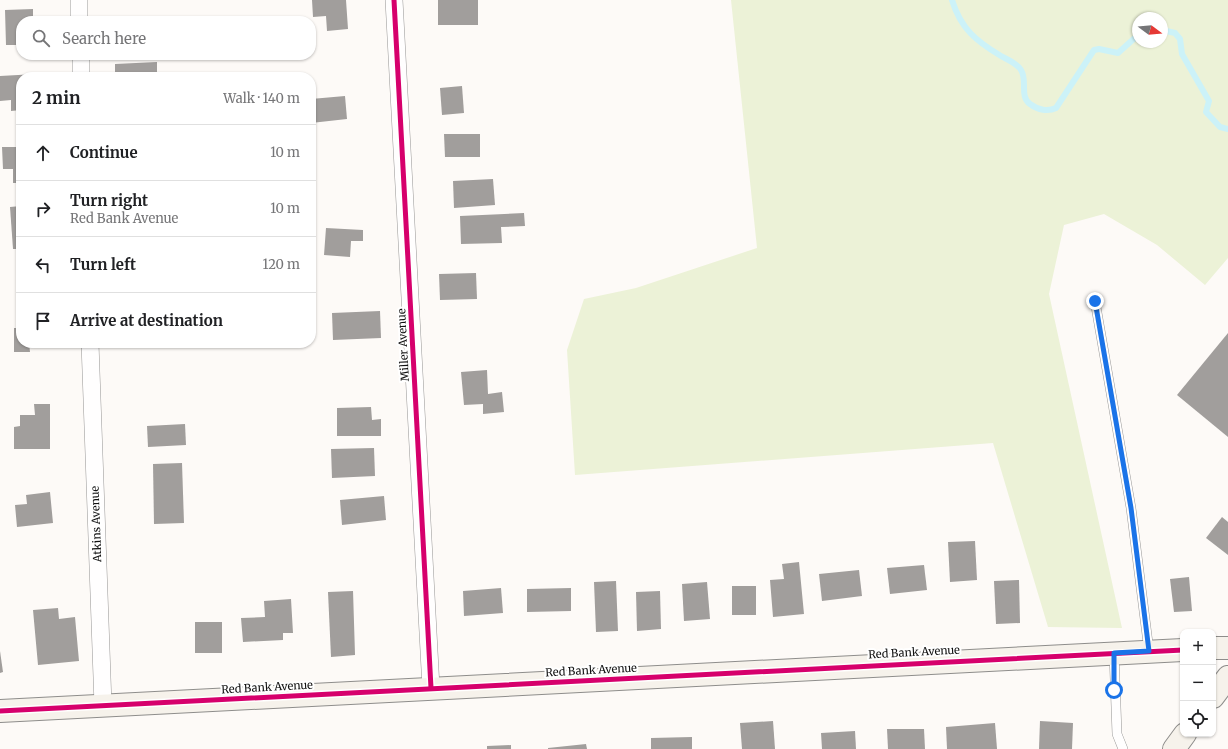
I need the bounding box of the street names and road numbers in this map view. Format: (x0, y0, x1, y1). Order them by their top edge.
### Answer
street label: Miller Avenue (394, 308, 412, 382)
street label: Atkins Avenue (88, 485, 104, 563)
street label: Red Bank Avenue (868, 643, 960, 661)
street label: Red Bank Avenue (545, 661, 637, 679)
street label: Red Bank Avenue (221, 678, 313, 696)

